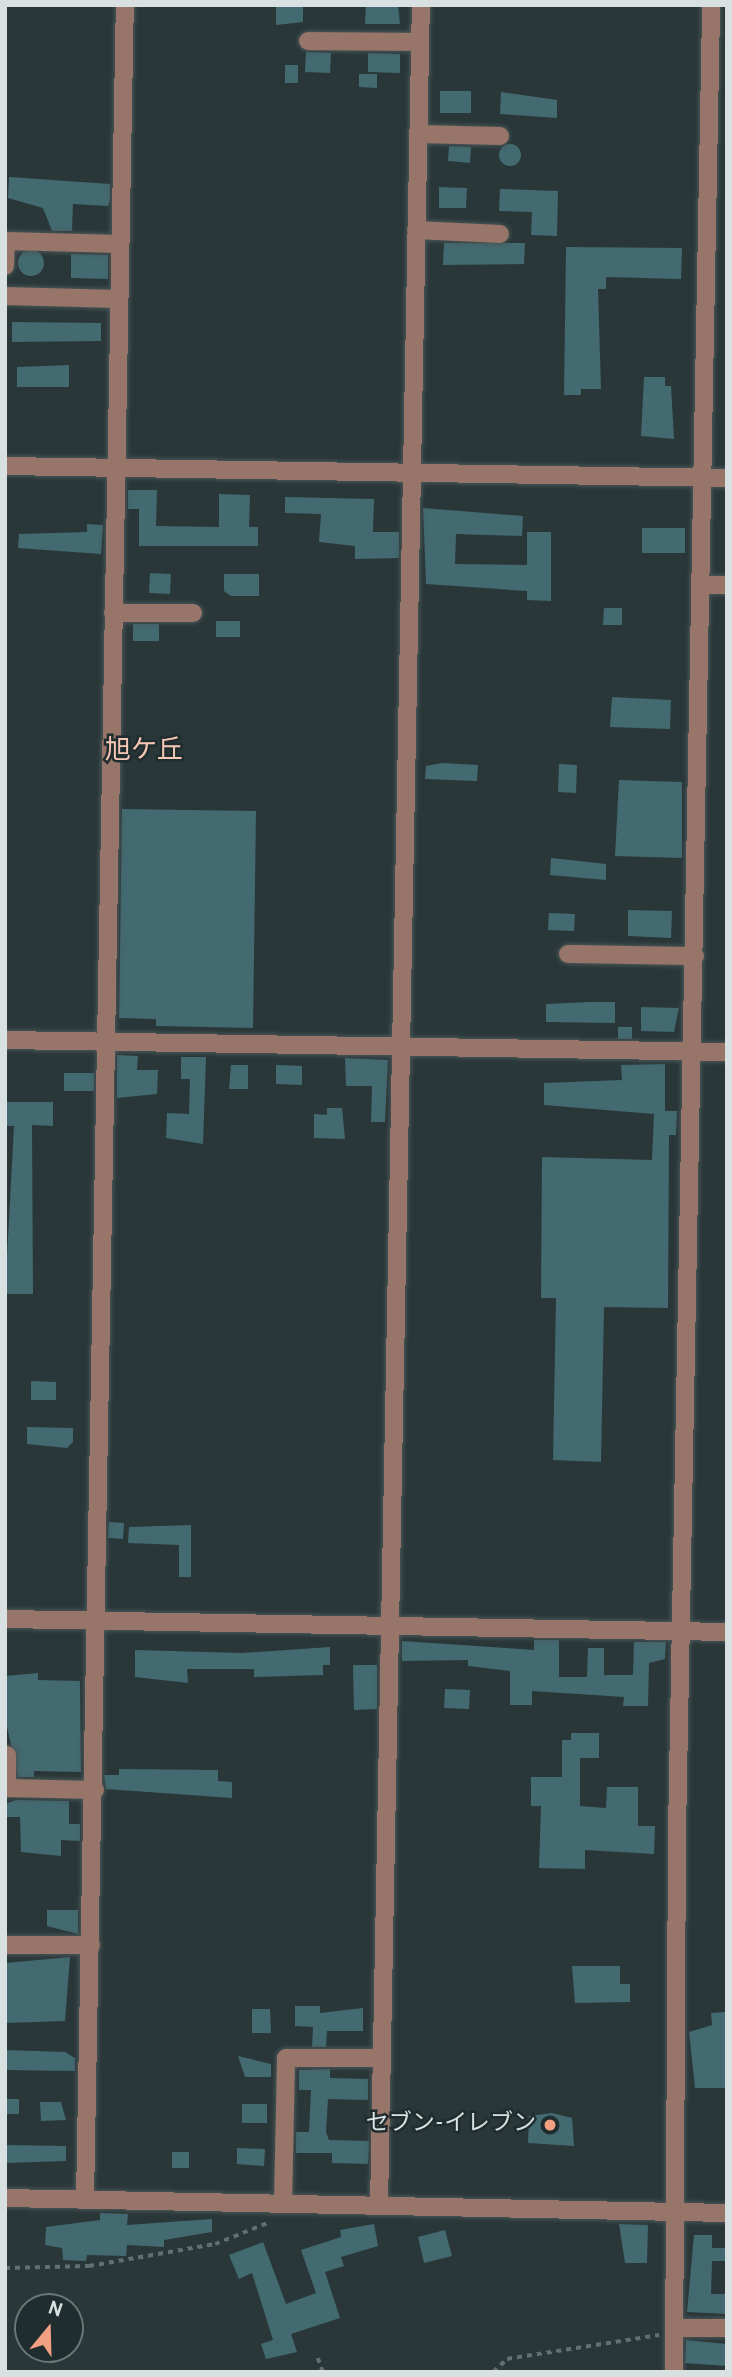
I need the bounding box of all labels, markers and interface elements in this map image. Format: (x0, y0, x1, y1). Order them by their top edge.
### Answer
district label: 旭ケ丘 (105, 736, 183, 768)
place label: セブン-イレブン (366, 2111, 536, 2139)
marker: セブン-イレブン (542, 2117, 558, 2133)
north arrow (14, 2293, 84, 2363)
text: N (45, 2296, 66, 2324)

